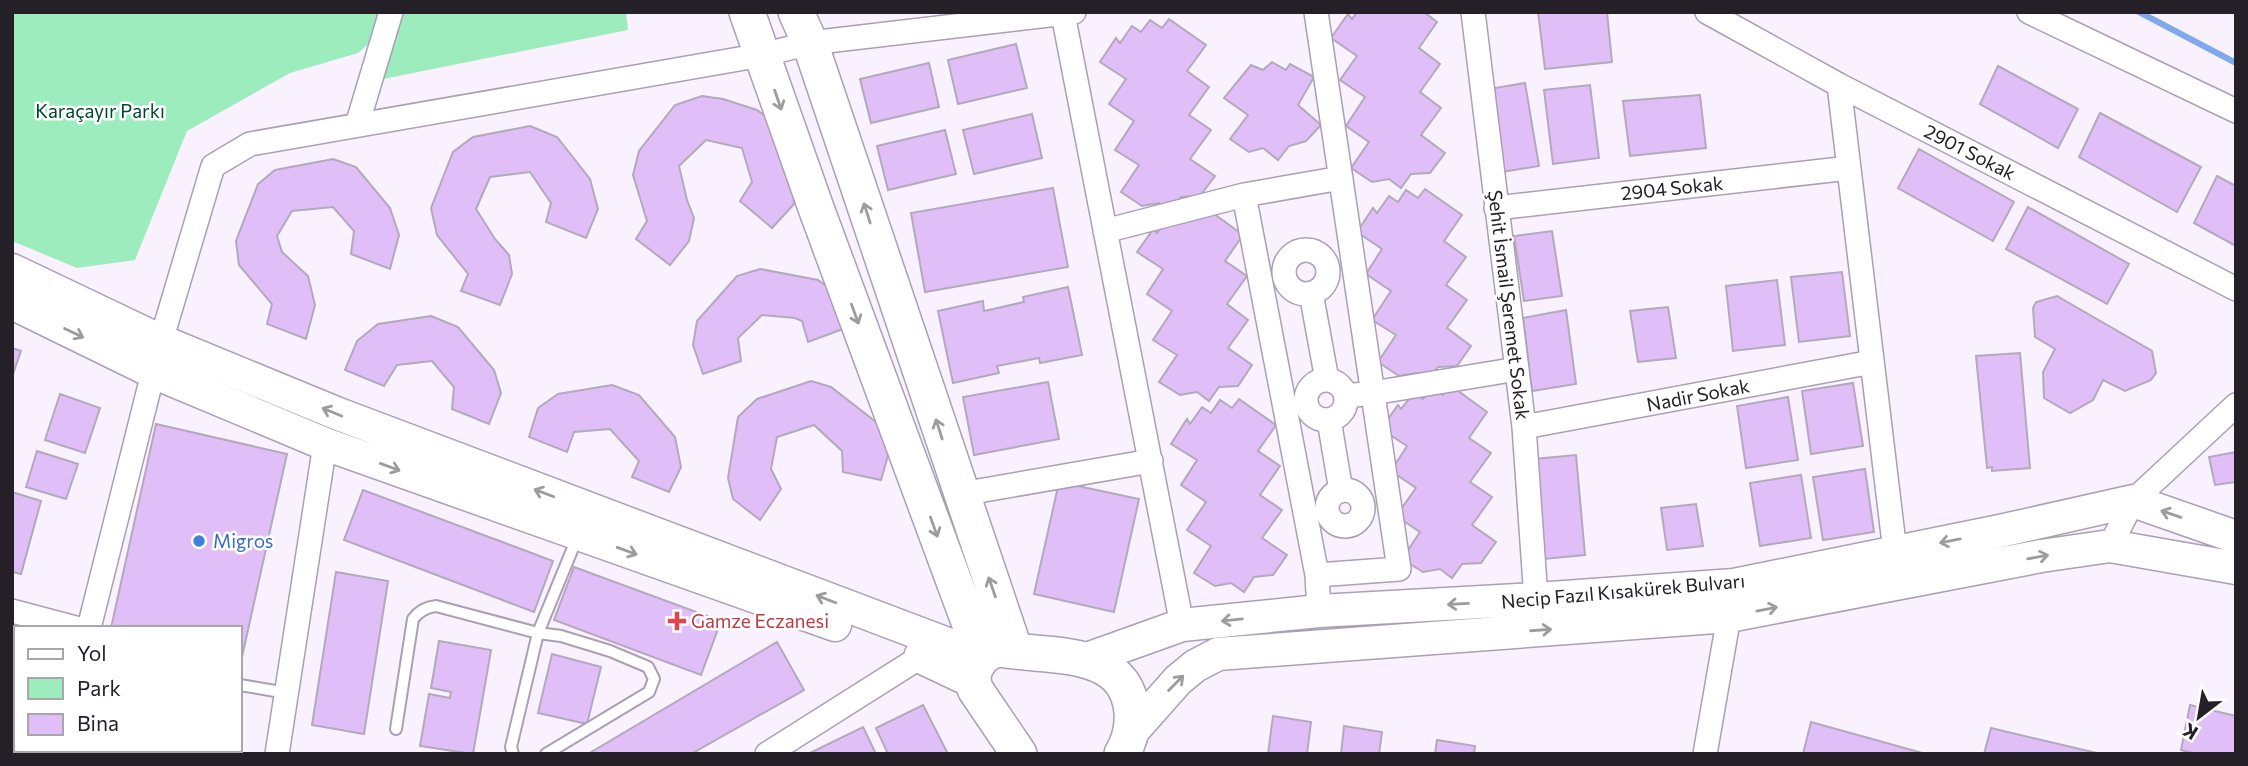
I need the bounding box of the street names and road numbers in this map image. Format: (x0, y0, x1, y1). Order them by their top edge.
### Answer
street label: 2901 Sokak (1921, 119, 2020, 184)
street label: 2904 Sokak (1620, 171, 1724, 204)
street label: Şehit İsmail Şeremet Sokak (1484, 189, 1535, 421)
street label: Nadir Sokak (1644, 373, 1751, 416)
street label: Necip Fazıl Kısakürek Bulvarı (1500, 568, 1746, 613)

